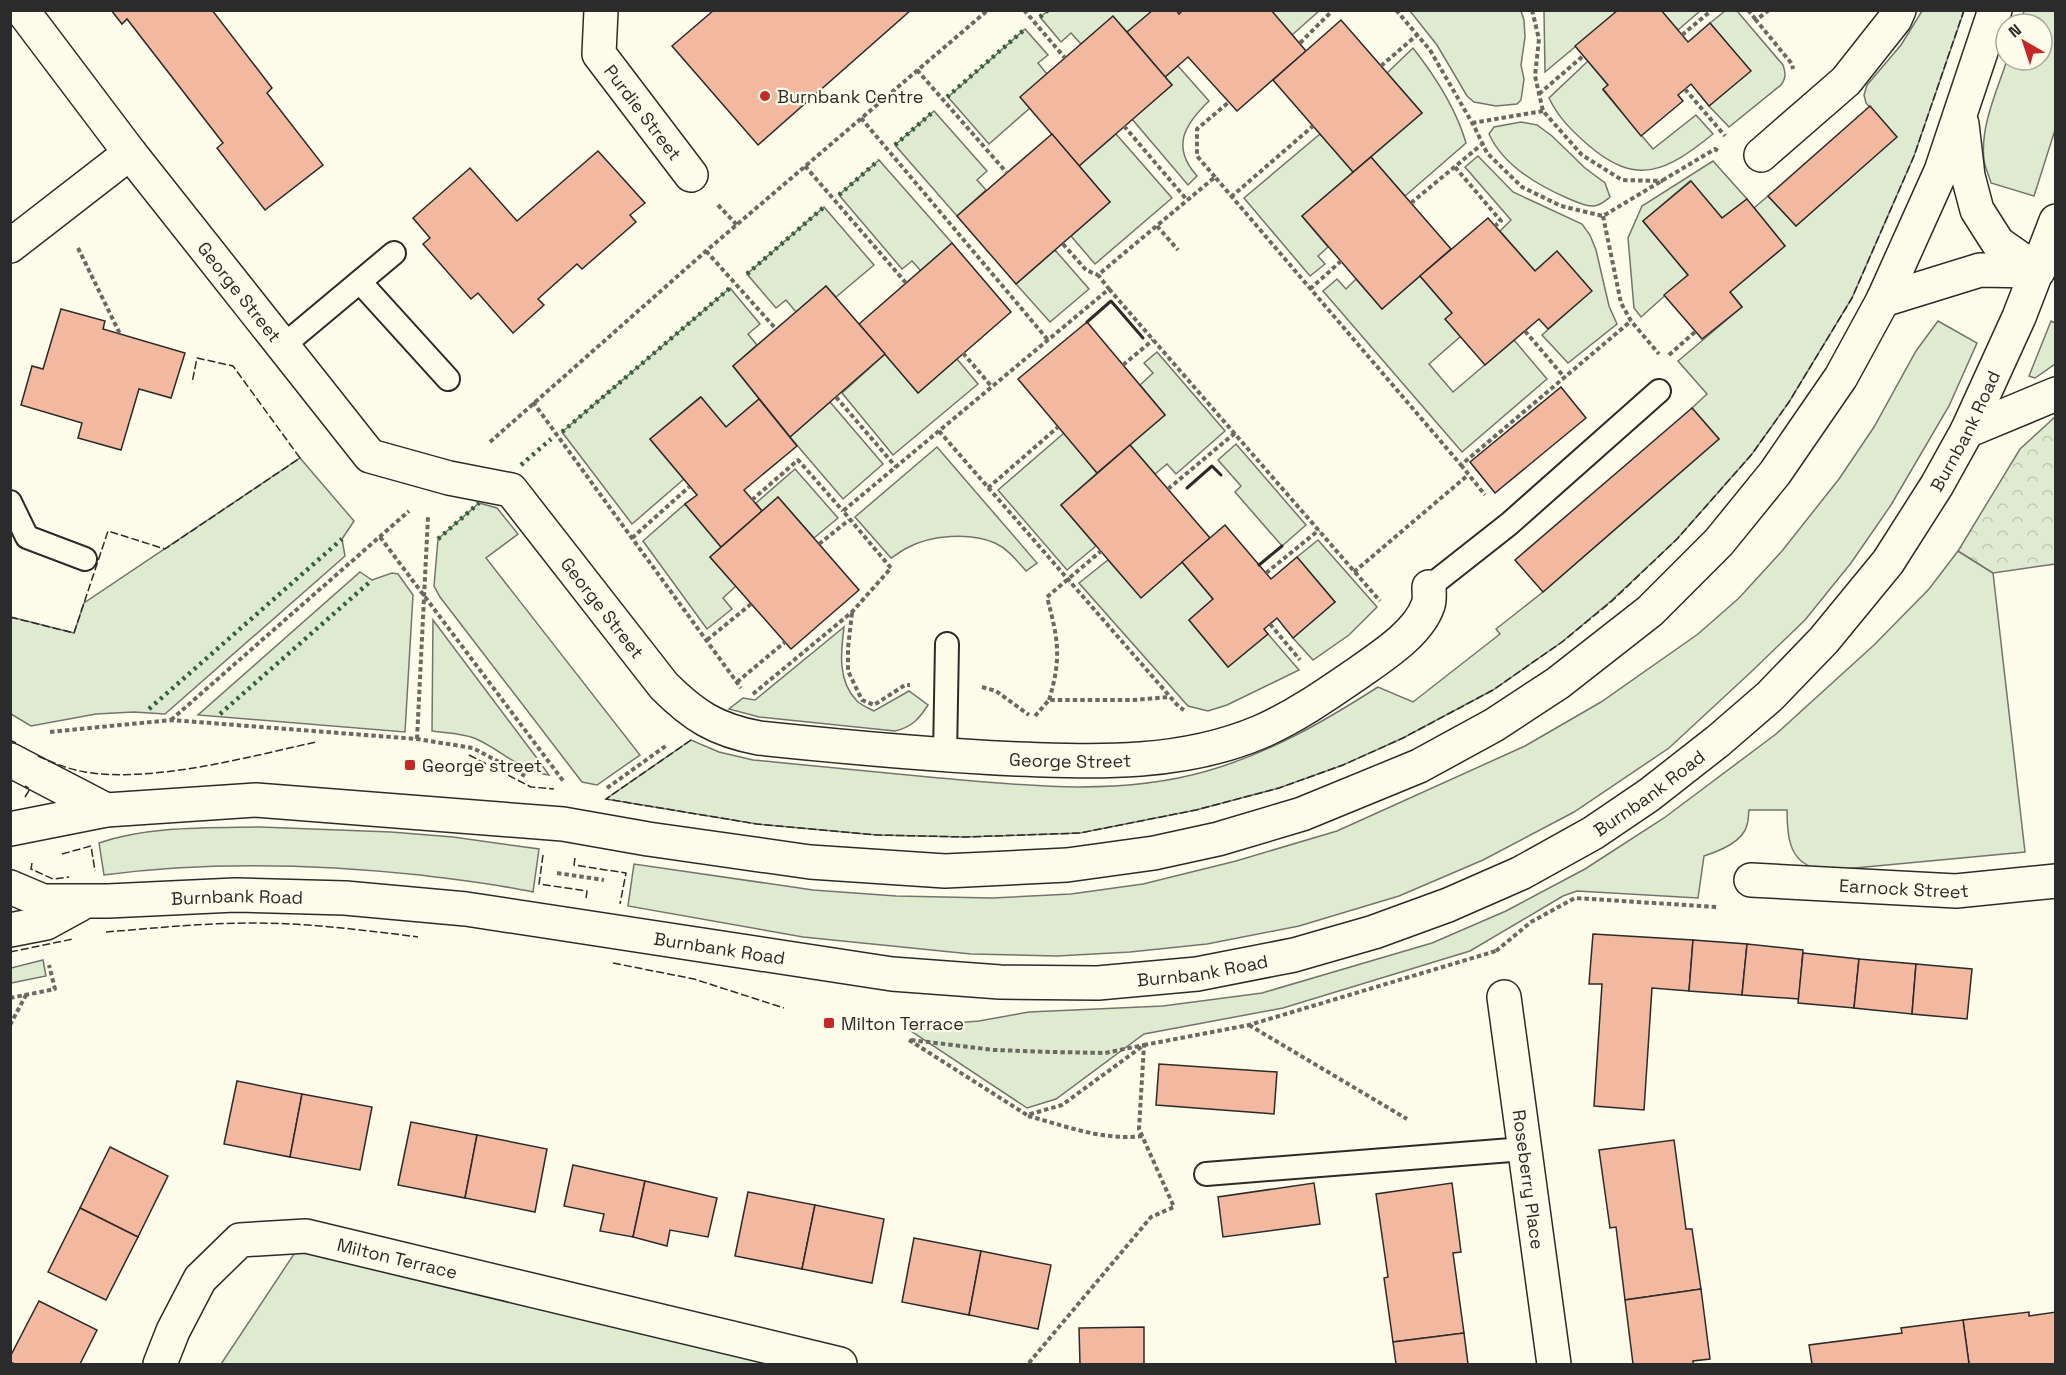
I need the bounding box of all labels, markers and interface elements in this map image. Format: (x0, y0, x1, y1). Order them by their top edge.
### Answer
north arrow (1994, 12, 2054, 72)
text: N (2004, 19, 2026, 42)
street label: Purdie Street (599, 59, 687, 165)
place label: Burnbank Centre (777, 85, 923, 108)
marker: Burnbank Centre (758, 89, 772, 103)
street label: George Street (193, 237, 287, 347)
street label: Burnbank Road (1924, 367, 2005, 495)
street label: George Street (556, 552, 649, 663)
street label: Burnbank Road (1589, 744, 1709, 841)
street label: George Street (1009, 747, 1132, 772)
place label: George street (422, 754, 542, 777)
marker: George street (403, 758, 417, 772)
street label: Earnock Street (1838, 873, 1970, 903)
street label: Burnbank Road (170, 883, 303, 910)
street label: Burnbank Road (652, 926, 787, 969)
street label: Burnbank Road (1136, 949, 1270, 991)
place label: Milton Terrace (841, 1012, 964, 1035)
marker: Milton Terrace (822, 1016, 836, 1030)
street label: Roseberry Place (1508, 1108, 1550, 1251)
street label: Milton Terrace (335, 1232, 460, 1283)

